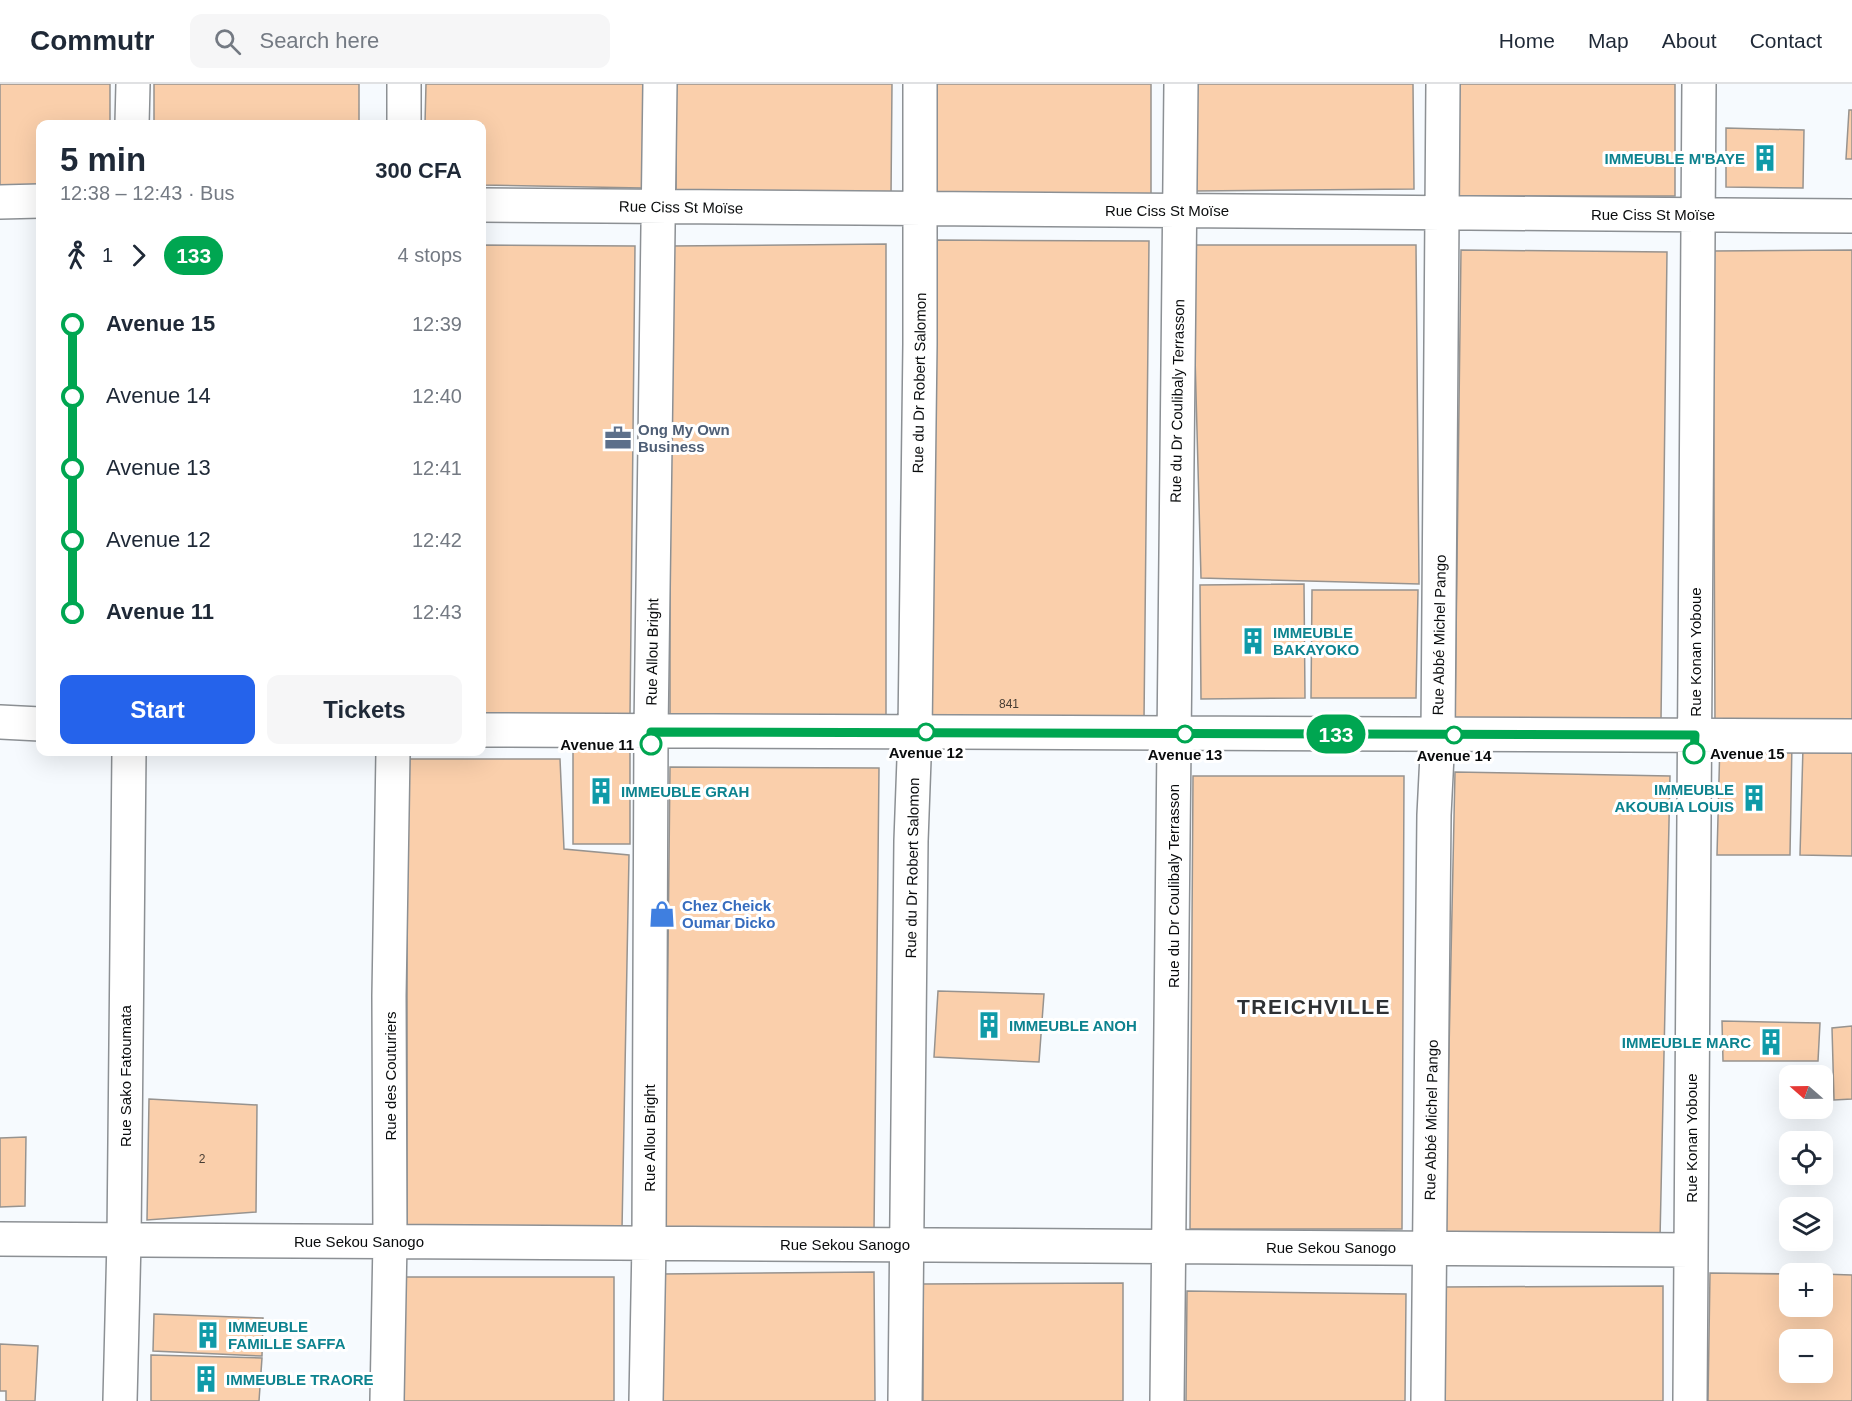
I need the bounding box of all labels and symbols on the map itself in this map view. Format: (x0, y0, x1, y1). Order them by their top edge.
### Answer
building icon: IMMEUBLE M'BAYE (1750, 143, 1780, 173)
place label: IMMEUBLE M'BAYE (1604, 150, 1745, 167)
street label: Rue Ciss St Moïse (619, 197, 743, 217)
street label: Rue Ciss St Moïse (1105, 202, 1229, 219)
street label: Rue Ciss St Moïse (1591, 206, 1715, 223)
street label: Rue du Dr Robert Salomon (909, 292, 929, 474)
street label: Rue du Dr Coulibaly Terrasson (1167, 299, 1187, 503)
place label: Ong My Own Business (638, 421, 730, 455)
office icon: Ong My Own Business (603, 423, 633, 453)
street label: Rue Abbé Michel Pango (1429, 554, 1449, 716)
street label: Rue Konan Yoboue (1687, 587, 1704, 717)
street label: Rue Allou Bright (643, 597, 661, 706)
place label: IMMEUBLE BAKAYOKO (1273, 624, 1359, 658)
building icon: IMMEUBLE BAKAYOKO (1238, 626, 1268, 656)
house number: 841 (999, 697, 1019, 711)
line badge: 133 (1302, 714, 1370, 754)
marker: Avenue 12 (917, 723, 935, 741)
marker: Avenue 13 (1176, 725, 1194, 743)
marker: Avenue 14 (1445, 726, 1463, 744)
marker: Avenue 11 (640, 733, 662, 755)
place label: Avenue 11 (560, 736, 634, 753)
marker: Avenue 15 (1683, 742, 1705, 764)
place label: Avenue 12 (889, 744, 963, 761)
place label: Avenue 15 (1710, 745, 1784, 762)
place label: Avenue 13 (1148, 746, 1222, 763)
place label: Avenue 14 (1417, 747, 1492, 764)
building icon: IMMEUBLE GRAH (586, 776, 616, 806)
street label: Rue du Dr Robert Salomon (902, 777, 922, 959)
place label: IMMEUBLE AKOUBIA LOUIS (1615, 781, 1734, 815)
place label: IMMEUBLE GRAH (621, 783, 749, 800)
building icon: IMMEUBLE AKOUBIA LOUIS (1739, 783, 1769, 813)
street label: Rue du Dr Coulibaly Terrasson (1165, 784, 1182, 988)
place label: Chez Cheick Oumar Dicko (682, 897, 775, 931)
shop icon: Chez Cheick Oumar Dicko (647, 899, 677, 929)
district label: TREICHVILLE (1237, 995, 1391, 1018)
street label: Rue Sako Fatoumata (117, 1004, 134, 1147)
building icon: IMMEUBLE ANOH (974, 1010, 1004, 1040)
street label: Rue des Couturiers (382, 1011, 399, 1141)
place label: IMMEUBLE ANOH (1009, 1017, 1137, 1034)
building icon: IMMEUBLE MARC (1756, 1027, 1786, 1057)
place label: IMMEUBLE MARC (1622, 1034, 1751, 1051)
street label: Rue Abbé Michel Pango (1421, 1039, 1441, 1201)
north arrow (1779, 1065, 1833, 1119)
street label: Rue Konan Yoboue (1683, 1073, 1700, 1203)
street label: Rue Allou Bright (641, 1083, 658, 1192)
house number: 2 (199, 1152, 206, 1166)
street label: Rue Sekou Sanogo (294, 1233, 424, 1250)
street label: Rue Sekou Sanogo (780, 1236, 910, 1253)
street label: Rue Sekou Sanogo (1266, 1239, 1396, 1256)
place label: IMMEUBLE FAMILLE SAFFA (228, 1318, 346, 1352)
building icon: IMMEUBLE FAMILLE SAFFA (193, 1320, 223, 1350)
building icon: IMMEUBLE TRAORE (191, 1364, 221, 1394)
place label: IMMEUBLE TRAORE (226, 1371, 374, 1388)

